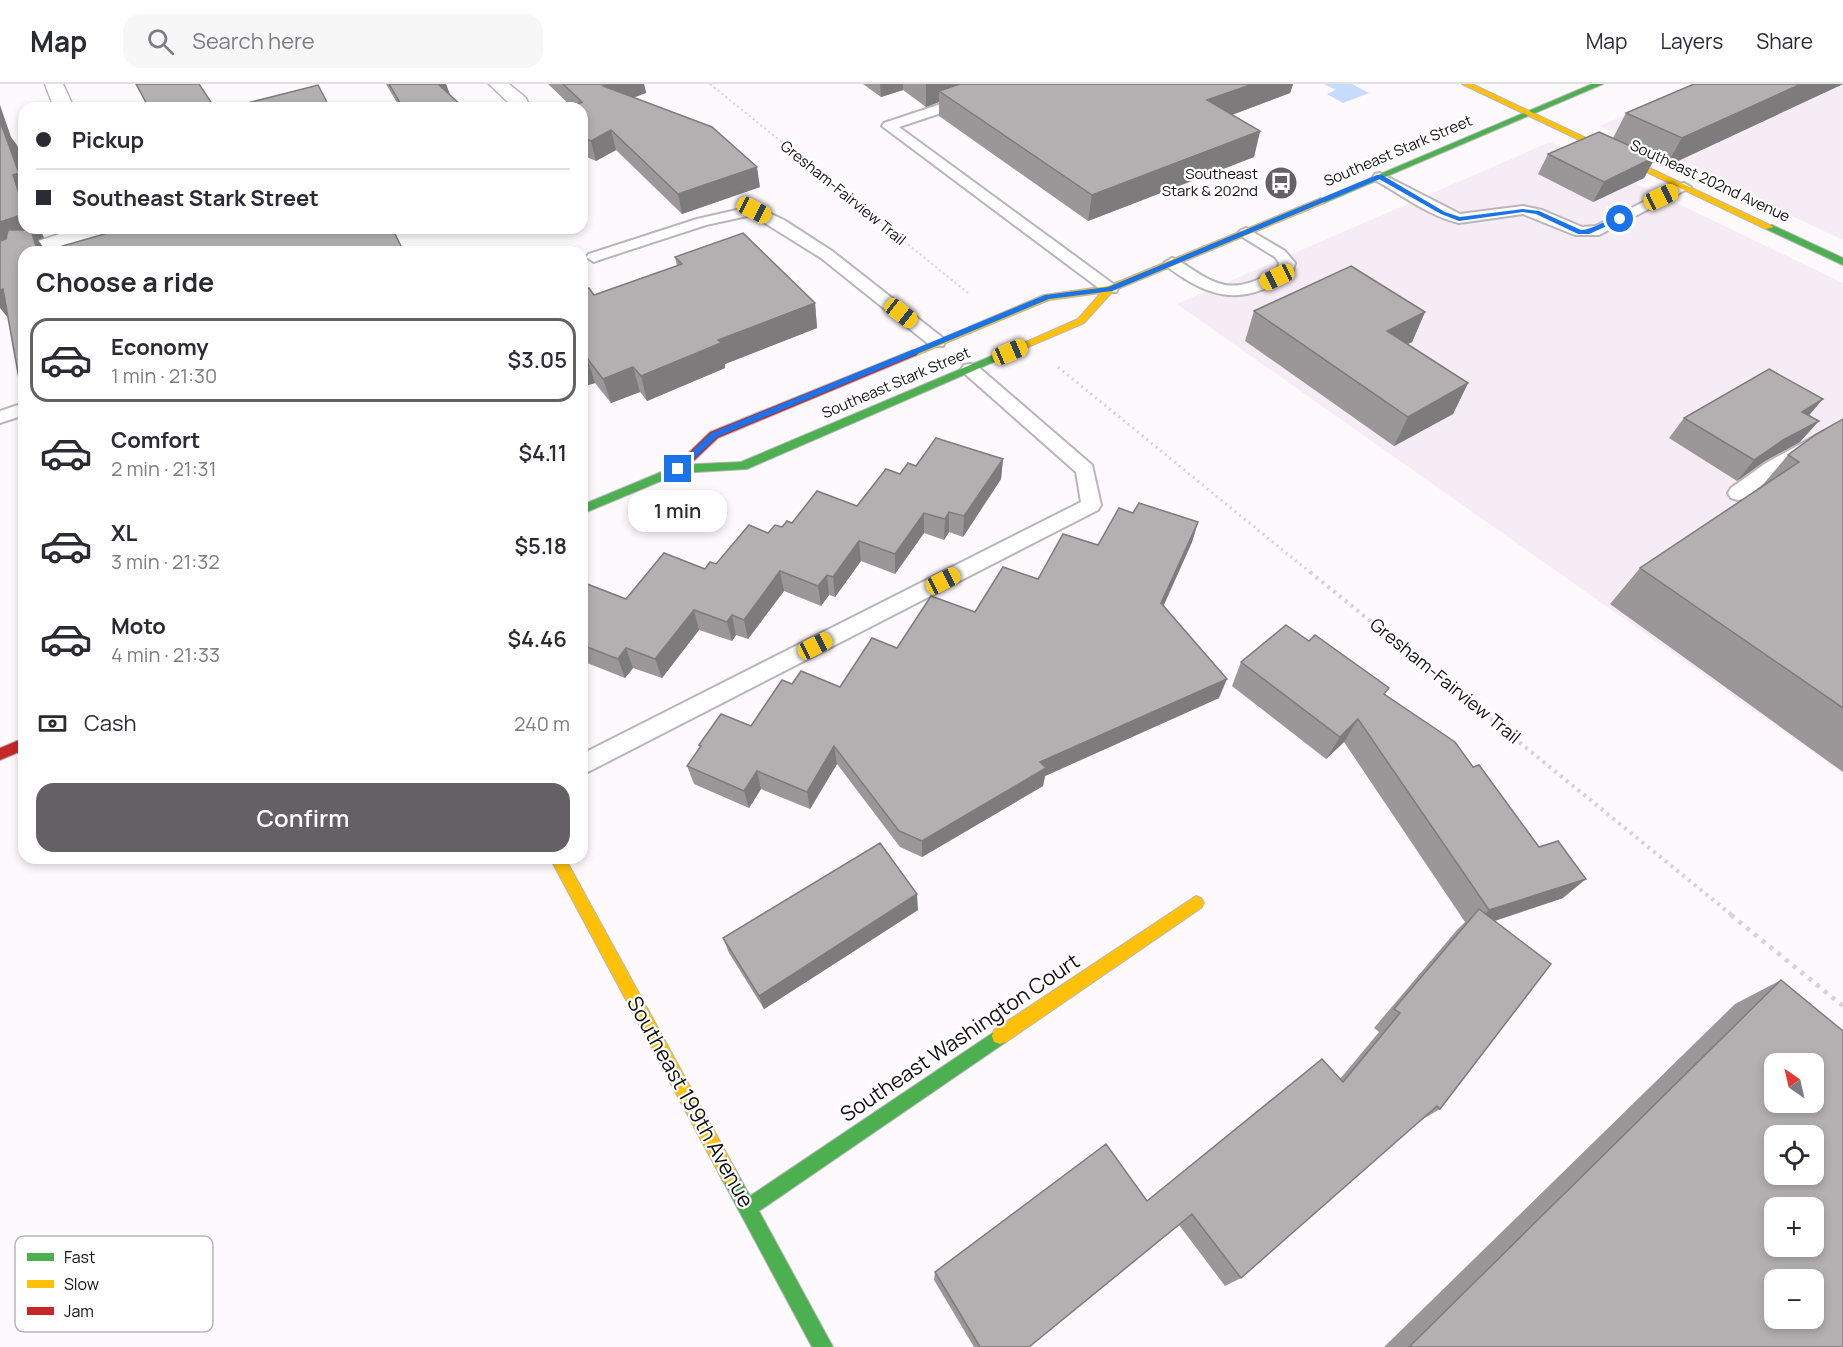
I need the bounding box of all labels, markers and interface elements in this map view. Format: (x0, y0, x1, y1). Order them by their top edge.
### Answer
search box (123, 14, 543, 68)
text: Map (30, 22, 87, 60)
icon: search (144, 25, 177, 58)
text: Search here (192, 26, 315, 56)
text: Map (1586, 27, 1627, 55)
text: Layers (1660, 27, 1723, 55)
text: Share (1756, 27, 1813, 55)
street label: Southeast Stark Street (1320, 110, 1475, 191)
text: Pickup (72, 125, 144, 155)
street label: Southeast 202nd Avenue (1627, 134, 1794, 227)
street label: Gresham-Fairview Trail (776, 135, 911, 250)
place label: Southeast Stark & 202nd (1162, 163, 1258, 201)
bus stop icon: Southeast Stark & 202nd (1263, 165, 1299, 201)
car (1641, 181, 1681, 213)
text: Southeast Stark Street (72, 183, 319, 213)
car (734, 194, 774, 226)
route start (1606, 205, 1633, 232)
car (1257, 261, 1297, 293)
text: Choose a ride (36, 263, 214, 300)
car (881, 295, 921, 331)
text: Economy (111, 332, 209, 362)
icon: car (39, 333, 93, 387)
car (990, 337, 1030, 367)
street label: Southeast Stark Street (818, 342, 973, 423)
text: $3.05 (508, 345, 567, 375)
text: 1 min · 21:30 (111, 362, 217, 389)
text: Comfort (111, 425, 200, 455)
icon: car (39, 426, 93, 480)
text: $4.11 (518, 438, 567, 468)
text: 2 min · 21:31 (111, 455, 216, 482)
route end (664, 455, 691, 482)
callout: 1 min (628, 490, 728, 532)
text: 1 min (654, 497, 701, 524)
text: XL (111, 518, 137, 548)
icon: car (39, 519, 93, 573)
text: $5.18 (514, 531, 567, 561)
text: 3 min · 21:32 (111, 548, 220, 575)
car (923, 565, 963, 597)
text: Moto (111, 611, 166, 641)
icon: car (39, 612, 93, 666)
street label: Gresham-Fairview Trail (1365, 612, 1526, 748)
text: $4.46 (507, 624, 567, 654)
car (795, 630, 835, 662)
text: 4 min · 21:33 (111, 641, 220, 668)
icon: cash (36, 707, 69, 740)
text: Cash (84, 708, 137, 738)
text: 240 m (514, 710, 570, 737)
button: Confirm (36, 783, 570, 852)
street label: Southeast Washington Court (834, 947, 1084, 1128)
street label: Southeast 199th Avenue (621, 991, 761, 1212)
north arrow (1764, 1053, 1824, 1113)
map controls (1764, 1053, 1824, 1329)
button: locate (1764, 1125, 1824, 1185)
button: + (1764, 1197, 1824, 1257)
legend (15, 1236, 213, 1332)
text: Fast (64, 1246, 95, 1268)
button: − (1764, 1269, 1824, 1329)
text: Slow (64, 1273, 99, 1295)
text: Jam (64, 1300, 94, 1322)

